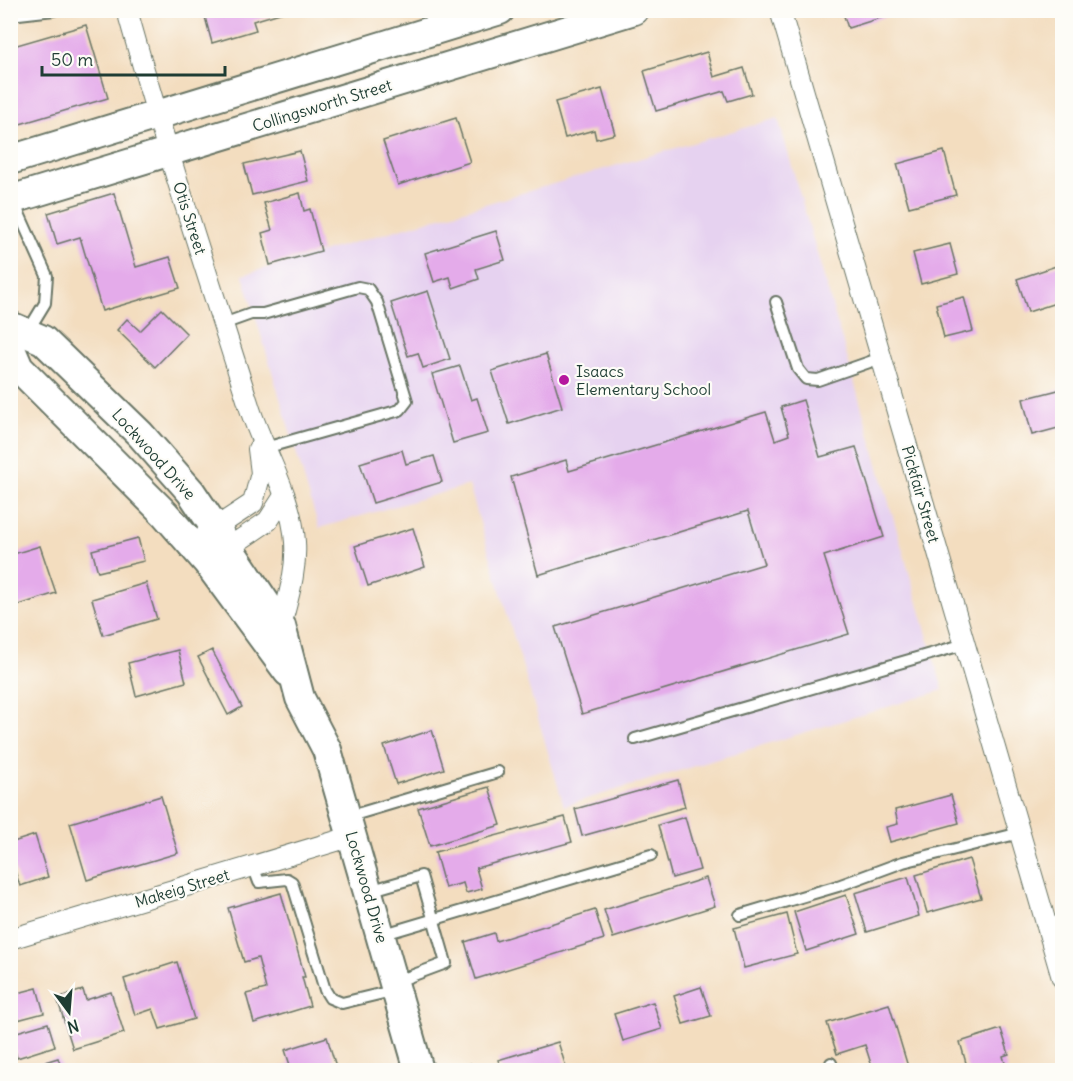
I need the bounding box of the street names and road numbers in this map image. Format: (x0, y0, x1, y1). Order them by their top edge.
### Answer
street label: Collingsworth Street (250, 74, 395, 136)
street label: Otis Street (169, 179, 211, 257)
street label: Lockwood Drive (108, 404, 200, 504)
street label: Pickfair Street (898, 443, 945, 546)
street label: Lockwood Drive (341, 829, 393, 945)
street label: Makeig Street (132, 864, 232, 912)

